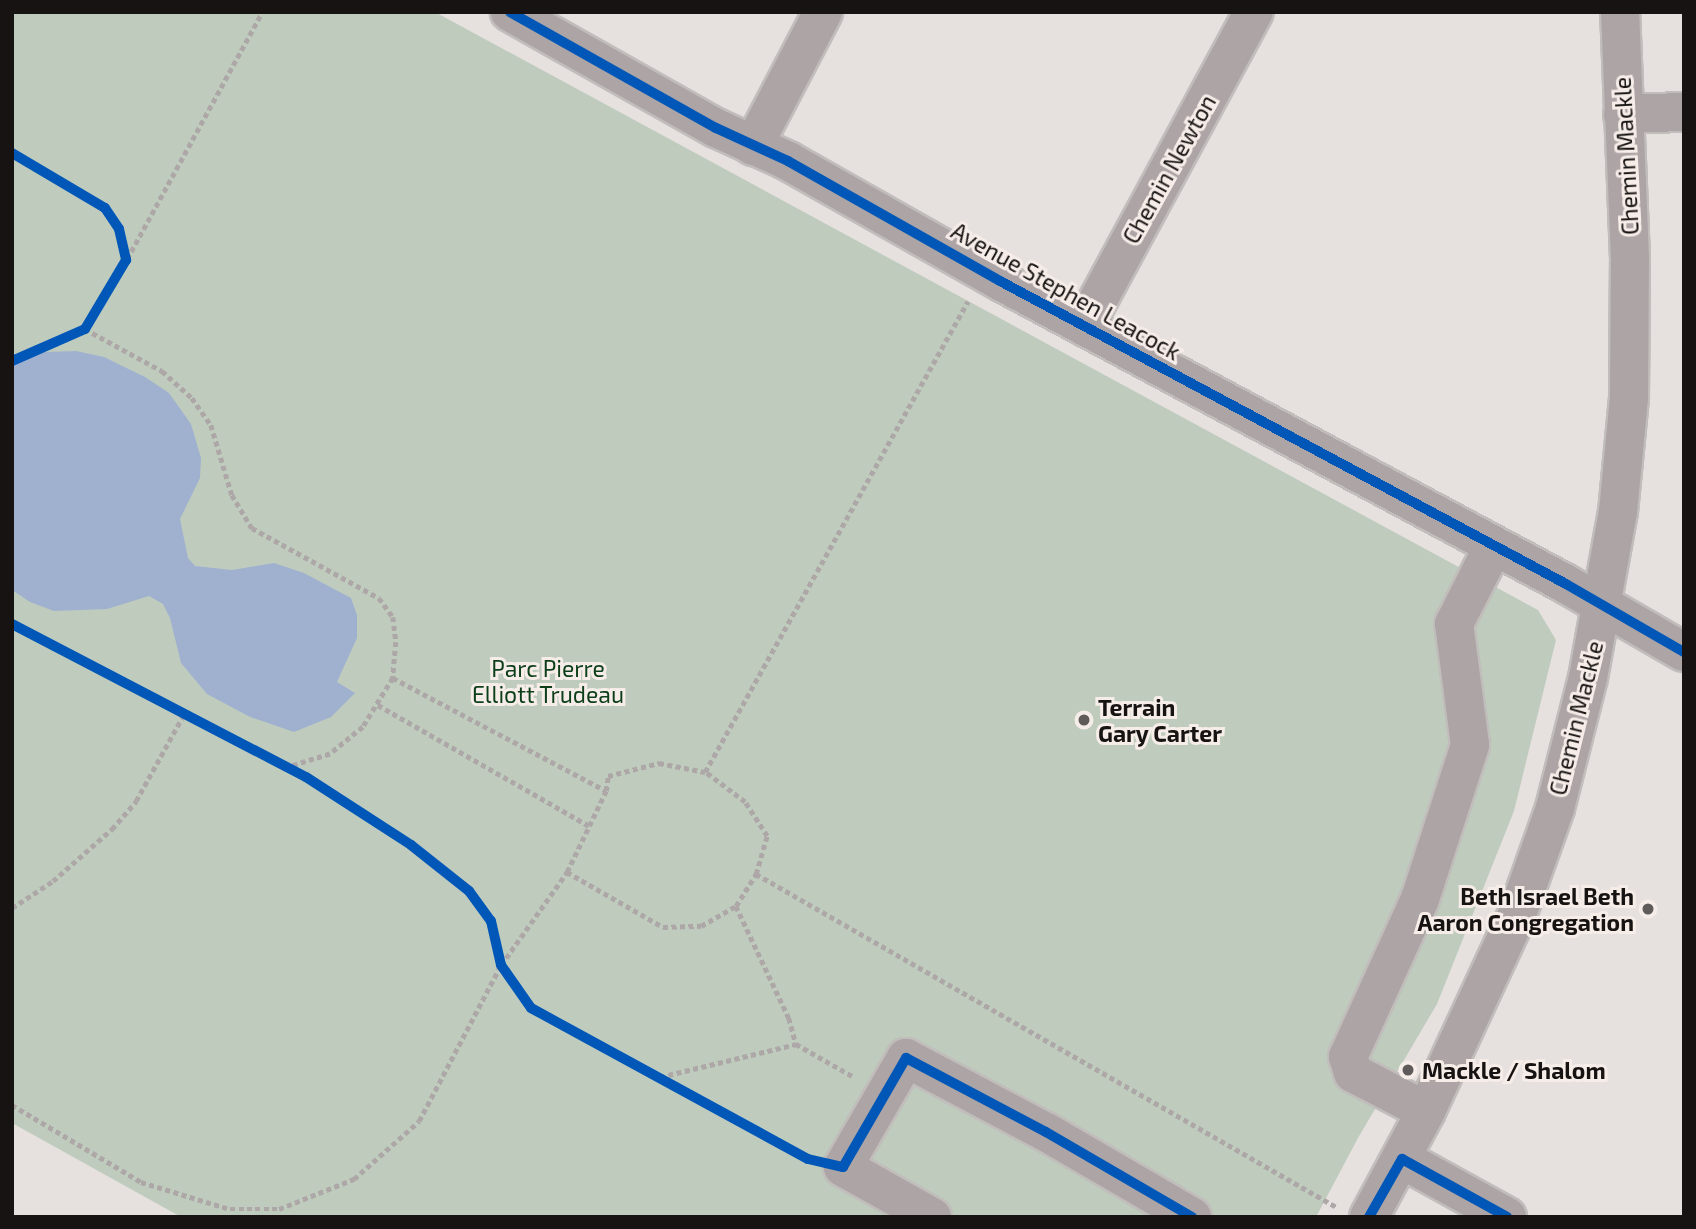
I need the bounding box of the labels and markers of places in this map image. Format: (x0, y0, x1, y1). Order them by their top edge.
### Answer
place label: Terrain Gary Carter (1098, 693, 1222, 747)
marker: Terrain Gary Carter (1076, 712, 1092, 728)
place label: Beth Israel Beth Aaron Congregation (1417, 882, 1634, 936)
marker: Beth Israel Beth Aaron Congregation (1640, 901, 1656, 917)
place label: Mackle / Shalom (1422, 1056, 1606, 1084)
marker: Mackle / Shalom (1400, 1062, 1416, 1078)

